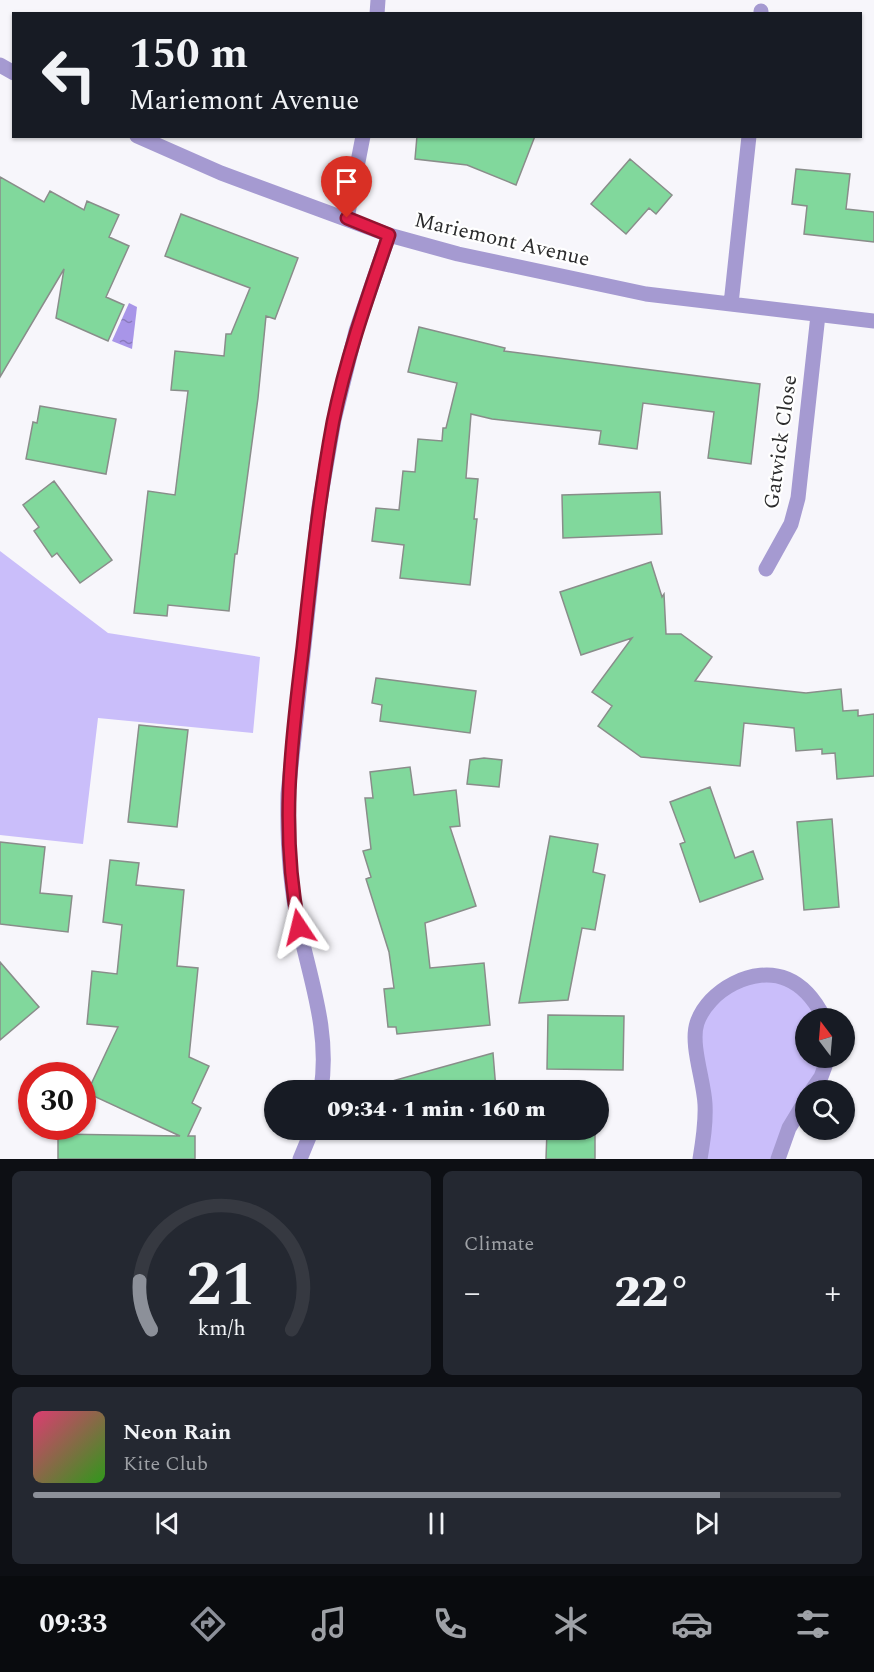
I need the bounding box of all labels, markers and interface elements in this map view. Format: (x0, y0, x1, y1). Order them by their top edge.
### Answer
text: 150 m (129, 23, 248, 86)
icon: left (30, 36, 108, 114)
text: Mariemont Avenue (129, 80, 359, 122)
pin (321, 156, 372, 218)
icon: arrive (330, 165, 363, 198)
street label: Mariemont Avenue (411, 204, 593, 276)
street label: Gatwick Close (756, 373, 806, 511)
position arrow (267, 895, 331, 959)
north arrow (795, 1008, 855, 1068)
map controls (795, 1008, 855, 1140)
speed limit sign: 30 (18, 1062, 96, 1140)
button: search (795, 1080, 855, 1140)
text: 09:34 · 1 min · 160 m (327, 1093, 546, 1126)
text: Climate (464, 1229, 534, 1259)
text: 21 (186, 1238, 257, 1333)
text: 22° (614, 1258, 691, 1327)
text: − (464, 1268, 481, 1318)
text: + (824, 1268, 841, 1318)
text: km/h (197, 1312, 246, 1345)
text: Neon Rain (123, 1416, 231, 1449)
text: Kite Club (123, 1449, 208, 1479)
icon: previous (151, 1507, 184, 1540)
icon: pause (420, 1507, 453, 1540)
icon: next (690, 1507, 723, 1540)
text: 09:33 (40, 1603, 107, 1645)
icon: directions (187, 1603, 229, 1645)
icon: music (308, 1603, 350, 1645)
icon: phone (429, 1603, 471, 1645)
icon: climate (550, 1603, 592, 1645)
icon: car (671, 1603, 713, 1645)
icon: filters (792, 1603, 834, 1645)

